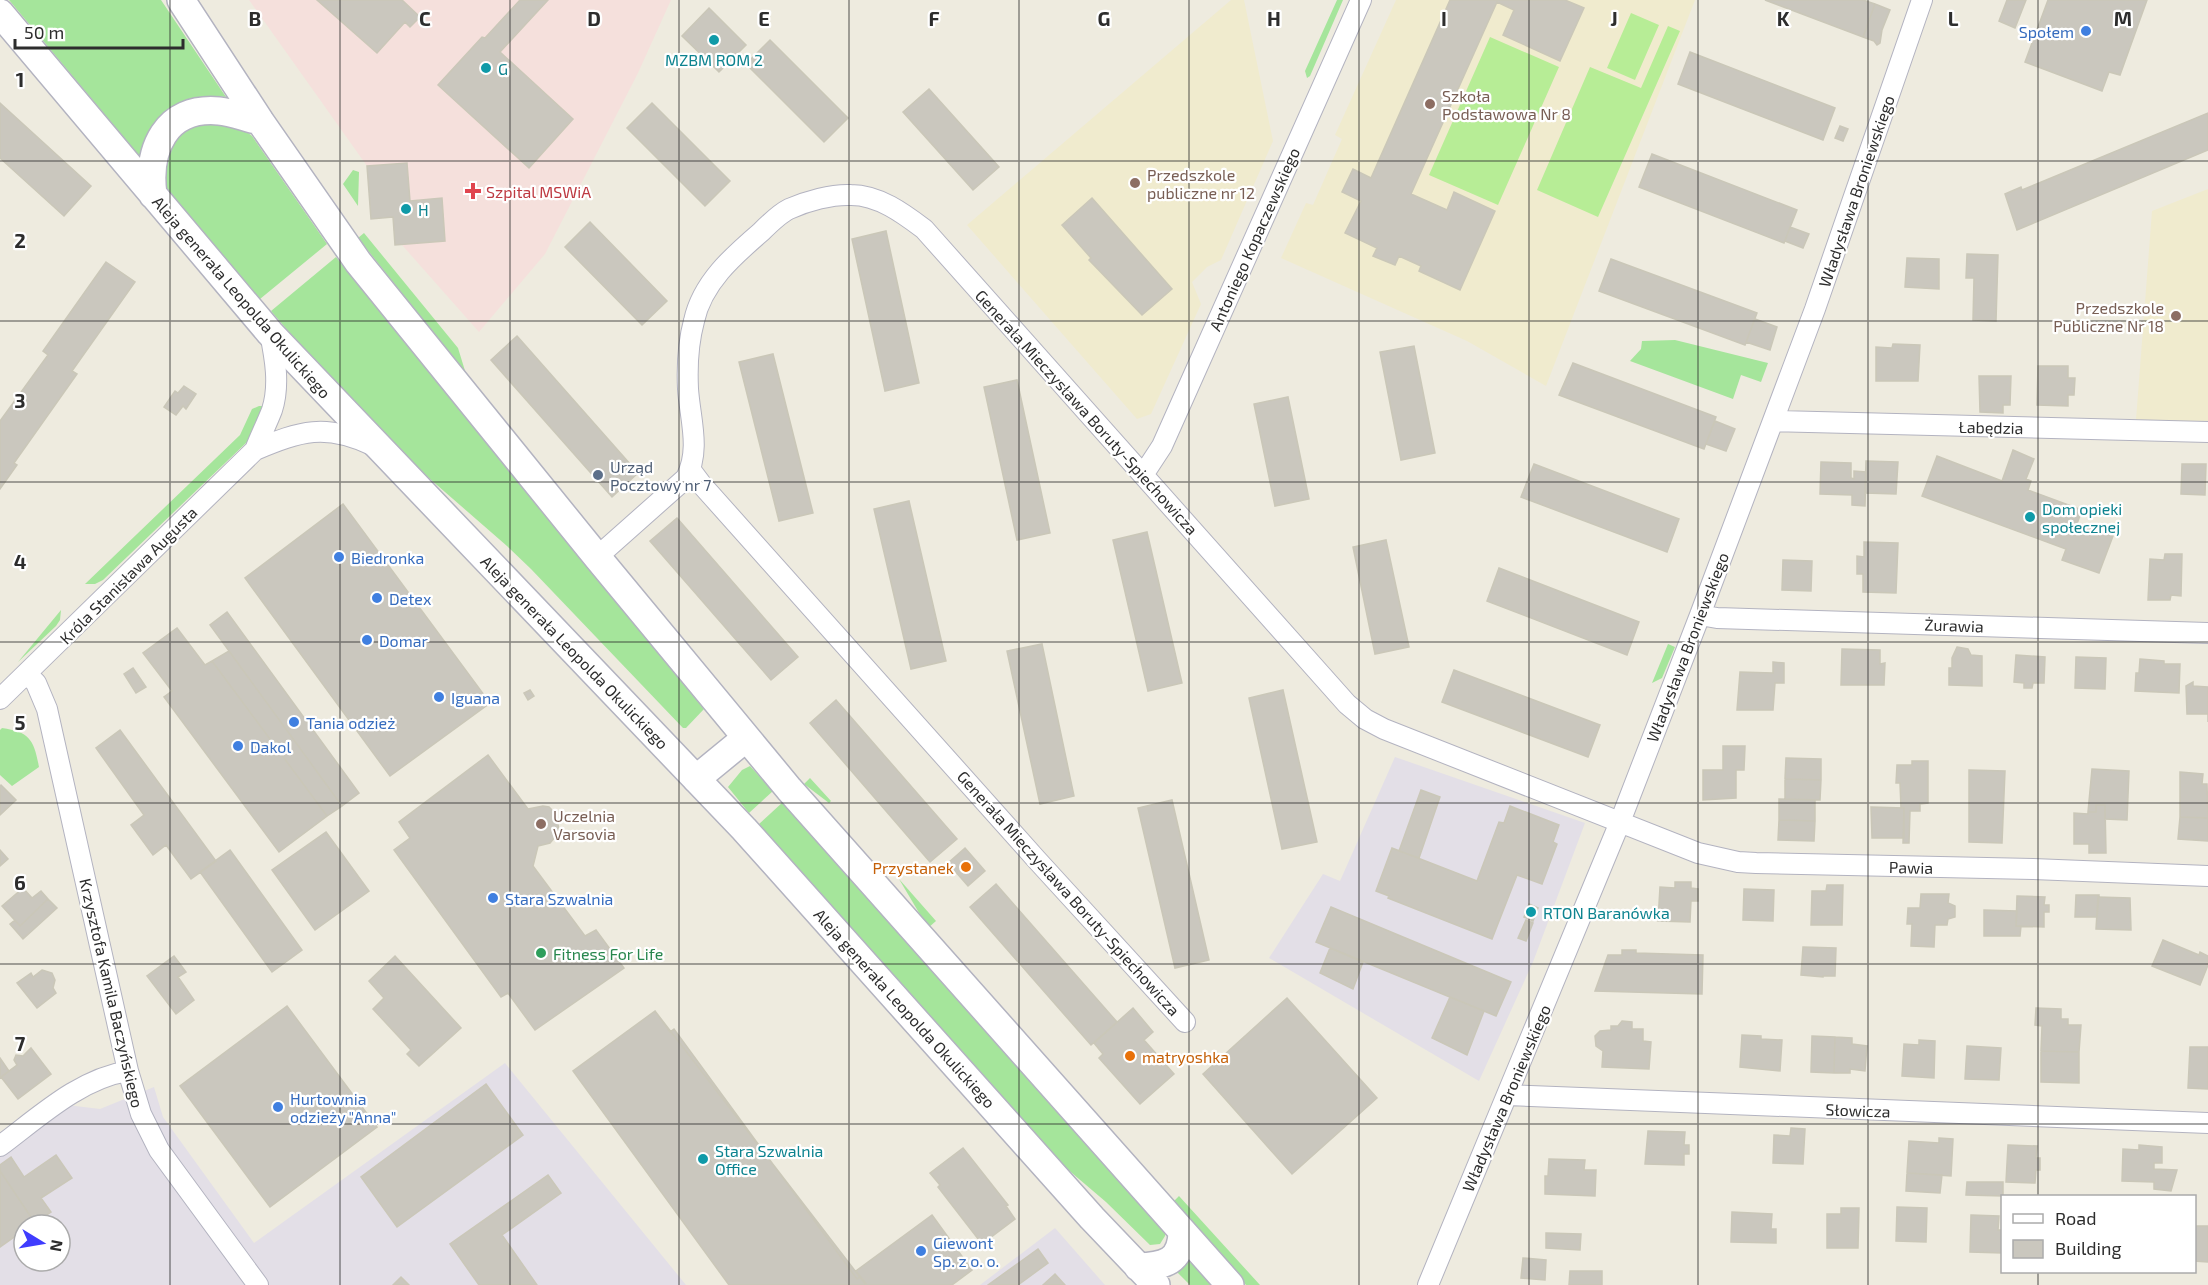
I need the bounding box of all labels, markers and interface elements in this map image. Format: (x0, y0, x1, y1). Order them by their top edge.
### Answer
text: B (249, 6, 261, 30)
text: C (419, 6, 431, 30)
text: D (587, 6, 601, 30)
text: E (758, 6, 770, 30)
text: F (928, 6, 940, 30)
text: G (1098, 6, 1110, 30)
text: H (1267, 6, 1281, 30)
text: I (1441, 6, 1447, 30)
text: J (1610, 6, 1618, 30)
text: K (1777, 6, 1790, 30)
text: L (1948, 6, 1959, 30)
text: M (2114, 6, 2132, 30)
scale bar (15, 12, 183, 50)
text: 50 m (24, 21, 64, 43)
place label: Społem (2019, 22, 2074, 41)
marker: Społem (2079, 24, 2093, 38)
marker: MZBM ROM 2 (707, 33, 721, 47)
place label: MZBM ROM 2 (665, 50, 763, 69)
place label: G (498, 59, 508, 78)
marker: G (479, 61, 493, 75)
text: 1 (16, 67, 24, 91)
place label: Szkoła Podstawowa Nr 8 (1442, 86, 1571, 123)
street label: Władysława Broniewskiego (1814, 93, 1898, 289)
marker: Szkoła Podstawowa Nr 8 (1423, 97, 1437, 111)
street label: Antoniego Kopaczewskiego (1205, 144, 1303, 334)
place label: Przedszkole publiczne nr 12 (1147, 165, 1255, 202)
marker: Przedszkole publiczne nr 12 (1128, 176, 1142, 190)
marker: Szpital MSWiA (464, 182, 482, 200)
place label: Szpital MSWiA (486, 182, 591, 201)
street label: Aleja generała Leopolda Okulickiego (148, 192, 335, 403)
place label: H (418, 200, 429, 219)
marker: H (399, 202, 413, 216)
text: 2 (14, 228, 26, 252)
street label: Generała Mieczysława Boruty-Spiechowicza (972, 286, 1202, 538)
place label: Przedszkole Publiczne Nr 18 (2053, 298, 2164, 335)
marker: Przedszkole Publiczne Nr 18 (2169, 309, 2183, 323)
text: 3 (14, 388, 26, 412)
street label: Łabędzia (1958, 417, 2024, 437)
place label: Urząd Pocztowy nr 7 (610, 457, 712, 494)
marker: Urząd Pocztowy nr 7 (591, 468, 605, 482)
place label: Dom opieki społecznej (2042, 499, 2122, 537)
street label: Króla Stanisława Augusta (55, 502, 201, 648)
marker: Dom opieki społecznej (2023, 510, 2037, 524)
place label: Biedronka (351, 548, 424, 567)
text: 4 (14, 549, 27, 573)
marker: Biedronka (332, 550, 346, 564)
street label: Władysława Broniewskiego (1642, 550, 1732, 744)
street label: Aleja generała Leopolda Okulickiego (477, 551, 673, 753)
place label: Detex (389, 589, 432, 608)
marker: Detex (370, 591, 384, 605)
street label: Żurawia (1924, 614, 1984, 636)
place label: Domar (379, 631, 429, 650)
marker: Domar (360, 633, 374, 647)
place label: Iguana (451, 688, 500, 707)
marker: Iguana (432, 690, 446, 704)
text: 5 (14, 710, 26, 734)
place label: Tania odzież (306, 713, 395, 732)
marker: Tania odzież (287, 715, 301, 729)
place label: Dakol (250, 737, 291, 756)
marker: Dakol (231, 739, 245, 753)
street label: Generała Mieczysława Boruty-Spiechowicza (954, 767, 1184, 1019)
place label: Uczelnia Varsovia (553, 806, 616, 843)
marker: Uczelnia Varsovia (534, 817, 548, 831)
street label: Pawia (1889, 857, 1933, 877)
place label: Przystanek (872, 858, 954, 877)
marker: Przystanek (959, 860, 973, 874)
text: 6 (14, 870, 26, 894)
street label: Krzysztofa Kamila Baczyńskiego (76, 876, 148, 1110)
place label: Stara Szwalnia (505, 889, 613, 908)
marker: Stara Szwalnia (486, 891, 500, 905)
place label: RTON Baranówka (1543, 903, 1670, 922)
street label: Aleja generała Leopolda Okulickiego (810, 904, 1000, 1112)
marker: RTON Baranówka (1524, 905, 1538, 919)
place label: Fitness For Life (553, 944, 663, 963)
marker: Fitness For Life (534, 946, 548, 960)
street label: Władysława Broniewskiego (1458, 1002, 1554, 1194)
text: 7 (15, 1031, 26, 1055)
place label: matryoshka (1142, 1047, 1229, 1066)
marker: matryoshka (1123, 1049, 1137, 1063)
place label: Hurtownia odzieży "Anna" (290, 1089, 396, 1126)
street label: Słowicza (1825, 1099, 1891, 1121)
marker: Hurtownia odzieży "Anna" (271, 1100, 285, 1114)
place label: Stara Szwalnia Office (715, 1141, 823, 1178)
marker: Stara Szwalnia Office (696, 1152, 710, 1166)
legend (2001, 1195, 2196, 1273)
text: Road (2055, 1207, 2096, 1229)
north arrow (12, 1213, 72, 1273)
place label: Giewont Sp. z o. o. (933, 1233, 999, 1270)
text: Building (2055, 1237, 2122, 1259)
text: N (47, 1238, 68, 1253)
marker: Giewont Sp. z o. o. (914, 1244, 928, 1258)

